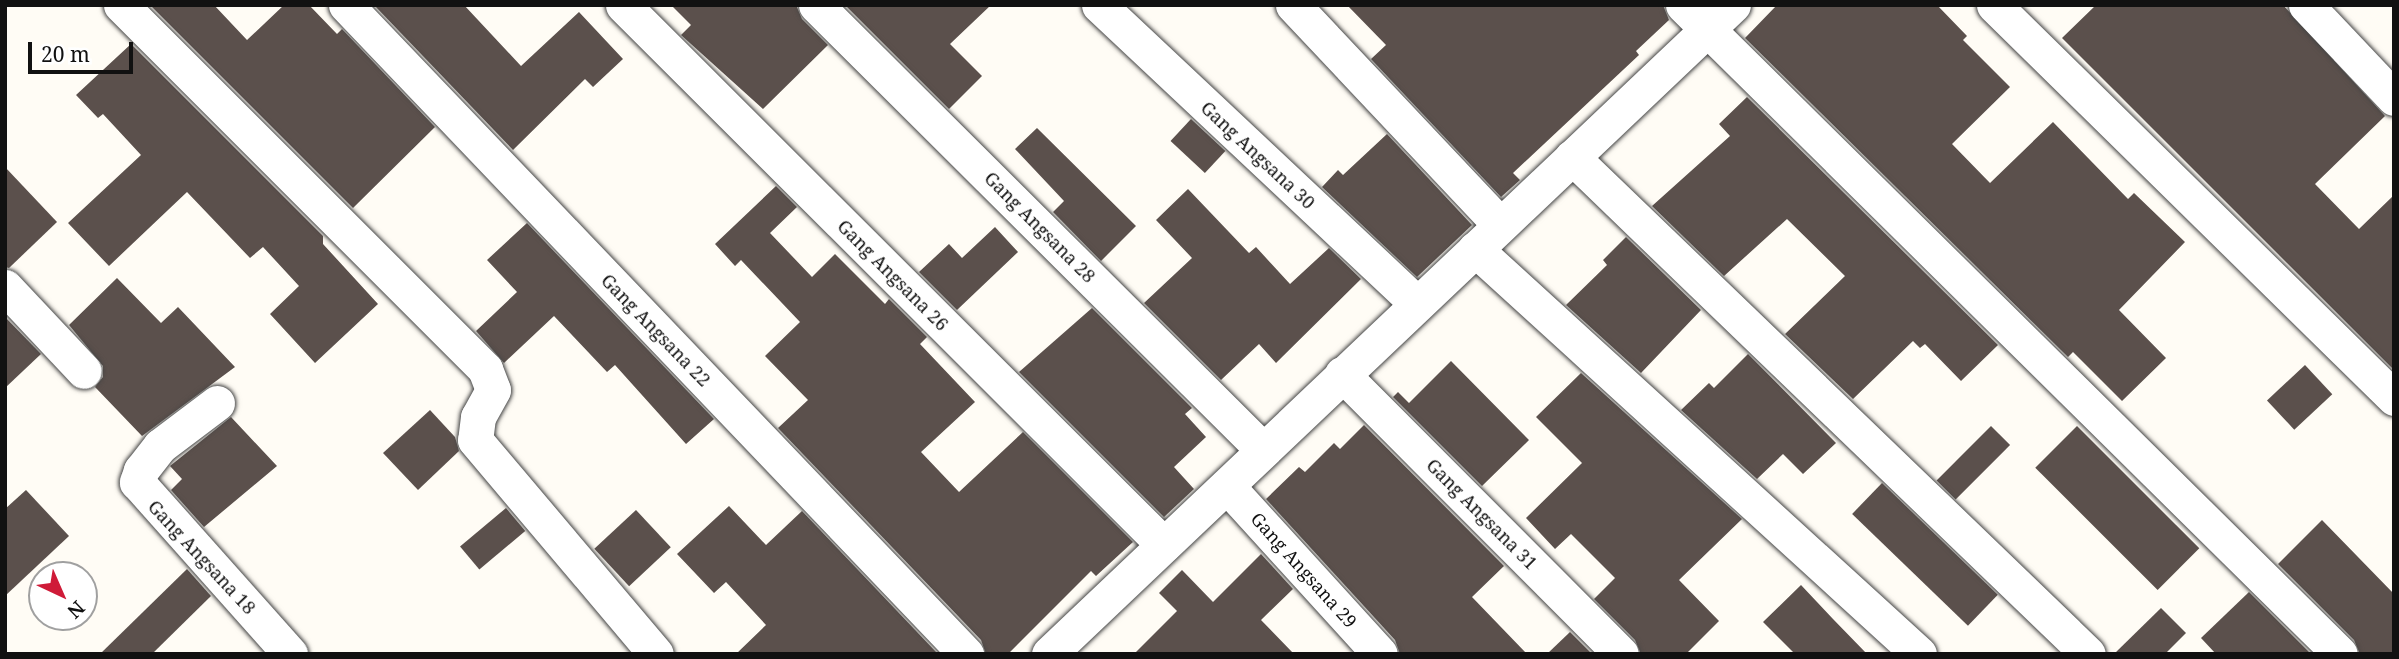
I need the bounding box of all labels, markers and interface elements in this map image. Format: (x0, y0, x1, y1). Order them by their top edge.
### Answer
scale bar (32, 28, 136, 72)
text: 20 m (41, 40, 90, 68)
street label: Gang Angsana 30 (1197, 97, 1319, 213)
street label: Gang Angsana 28 (980, 167, 1100, 287)
street label: Gang Angsana 26 (833, 215, 953, 335)
street label: Gang Angsana 22 (597, 269, 715, 391)
street label: Gang Angsana 31 (1422, 454, 1542, 574)
street label: Gang Angsana 18 (144, 496, 260, 618)
street label: Gang Angsana 29 (1247, 508, 1361, 632)
north arrow (28, 561, 98, 631)
text: N (62, 595, 91, 624)

